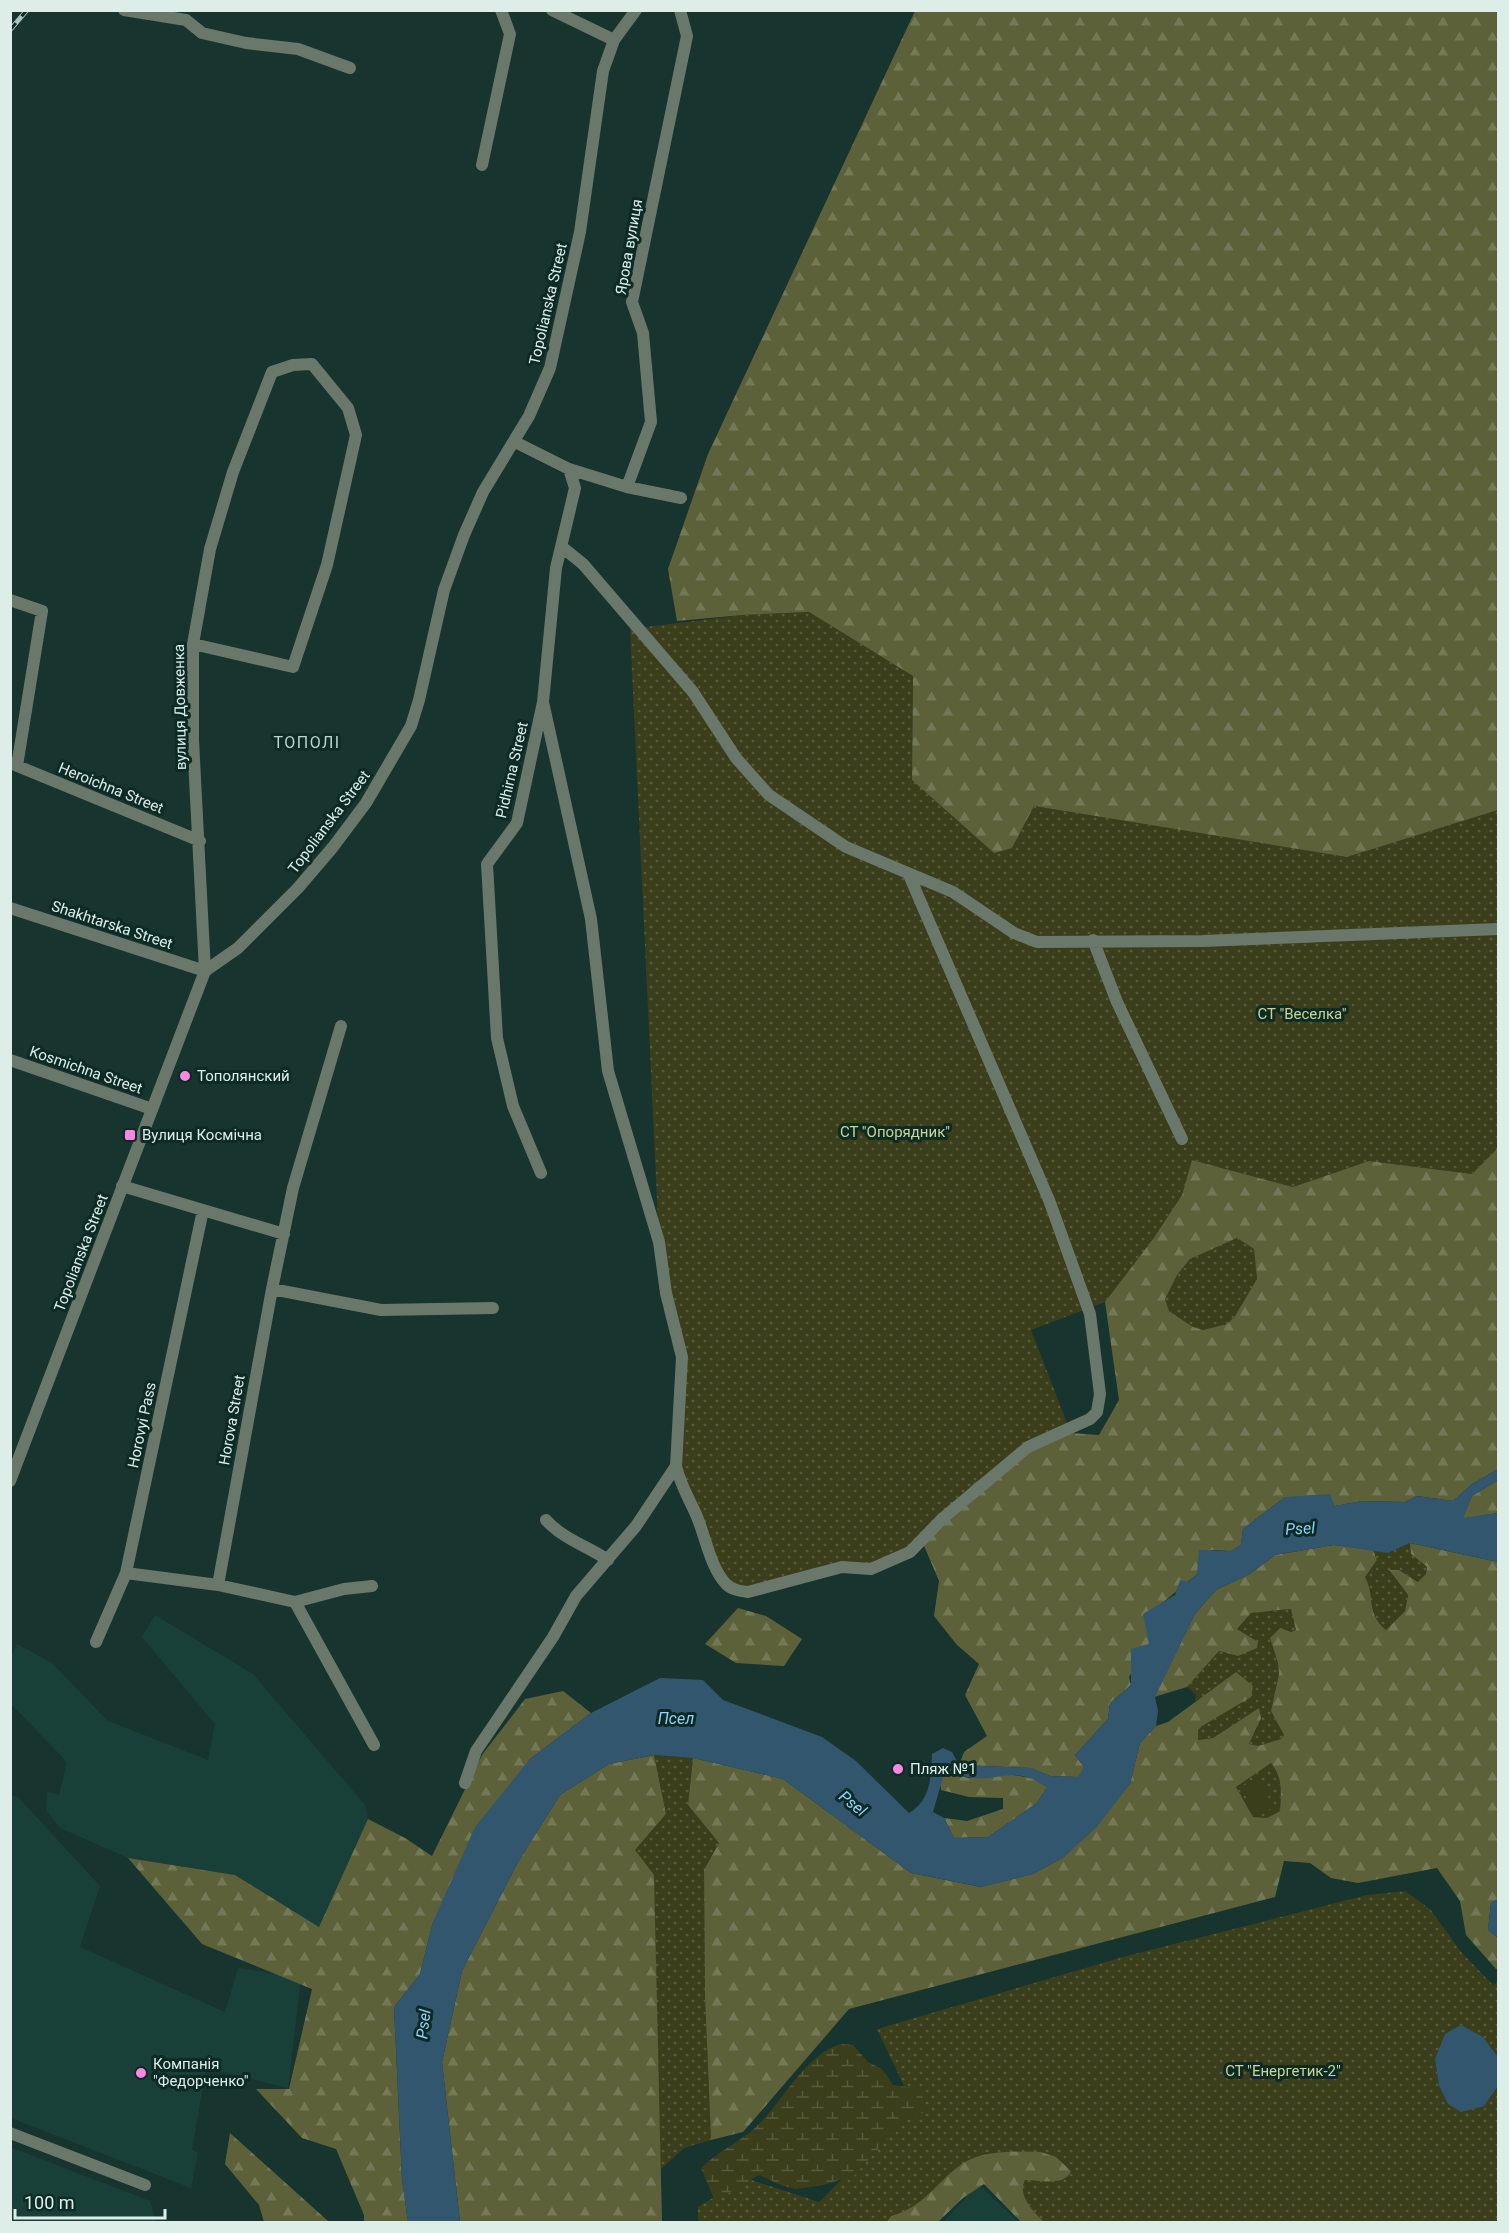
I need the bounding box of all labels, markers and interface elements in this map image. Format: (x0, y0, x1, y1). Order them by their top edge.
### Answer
street label: Ярова вулиця (612, 198, 646, 296)
street label: Topolianska Street (525, 241, 571, 367)
street label: вулиця Довженка (170, 644, 190, 770)
street label: Pidhirna Street (492, 720, 532, 820)
district label: ТОПОЛІ (273, 733, 341, 752)
street label: Heroichna Street (56, 759, 166, 817)
street label: Topolianska Street (284, 767, 374, 877)
street label: Shakhtarska Street (49, 897, 175, 953)
park label: СТ "Веселка" (1257, 1005, 1347, 1023)
street label: Kosmichna Street (27, 1042, 145, 1098)
place label: Тополянский (197, 1067, 290, 1085)
marker: Тополянский (178, 1069, 192, 1083)
park label: СТ "Опорядник" (840, 1123, 950, 1141)
place label: Вулиця Космічна (142, 1126, 262, 1144)
marker: Вулиця Космічна (123, 1128, 137, 1142)
street label: Topolianska Street (50, 1192, 112, 1314)
street label: Horova Street (215, 1373, 249, 1466)
street label: Horovyi Pass (124, 1380, 160, 1470)
water label: Psel (1285, 1518, 1316, 1539)
water label: Псел (658, 1709, 694, 1728)
place label: Пляж №1 (910, 1760, 977, 1778)
marker: Пляж №1 (891, 1762, 905, 1776)
water label: Psel (835, 1787, 870, 1820)
water label: Psel (412, 2008, 435, 2040)
place label: Компанія "Федорченко" (153, 2055, 249, 2090)
park label: СТ "Енергетик-2" (1225, 2062, 1341, 2080)
marker: Компанія "Федорченко" (134, 2066, 148, 2080)
scale bar (15, 2182, 165, 2220)
text: 100 m (24, 2192, 75, 2213)

